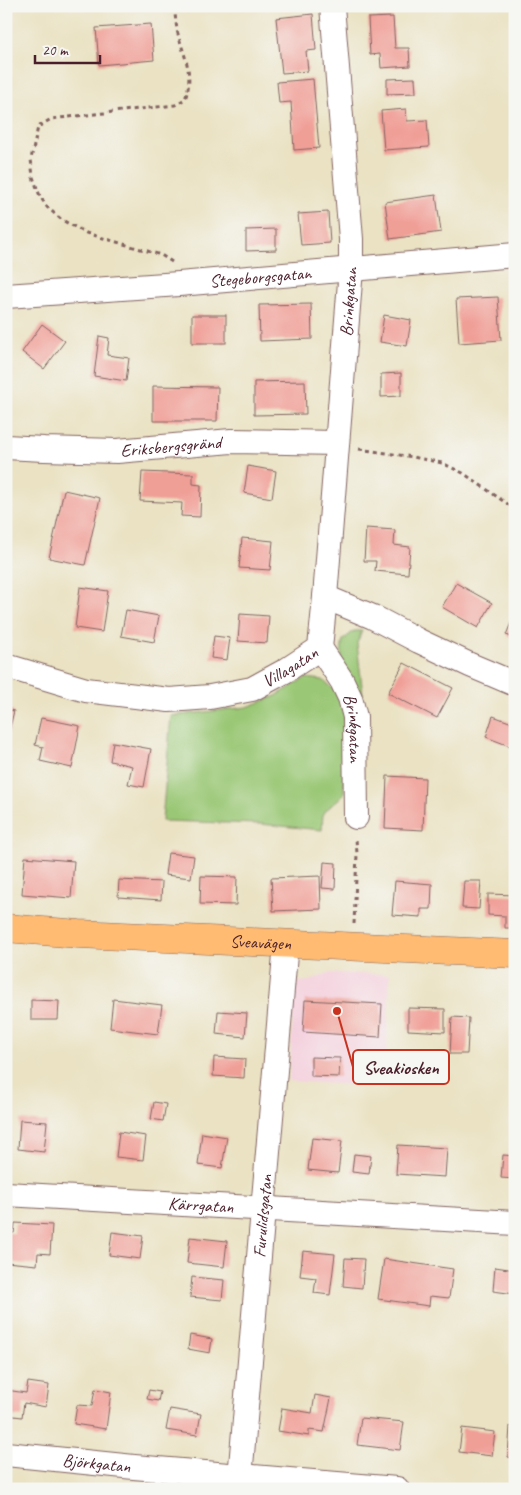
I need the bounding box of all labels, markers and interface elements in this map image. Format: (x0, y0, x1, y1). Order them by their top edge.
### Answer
scale bar (35, 32, 100, 64)
text: 20 m (42, 41, 69, 60)
street label: Stegeborgsgatan (209, 262, 313, 292)
street label: Brinkgatan (335, 266, 362, 337)
street label: Eriksbergsgränd (120, 431, 225, 462)
street label: Villagatan (258, 641, 323, 692)
street label: Brinkgatan (338, 691, 367, 763)
street label: Sveavägen (230, 930, 292, 955)
callout: Sveakiosken (353, 1050, 449, 1084)
text: Sveakiosken (363, 1056, 439, 1080)
street label: Furulidsgatan (248, 1173, 277, 1258)
street label: Kärrgatan (167, 1192, 235, 1218)
street label: Björkgatan (61, 1449, 132, 1478)

